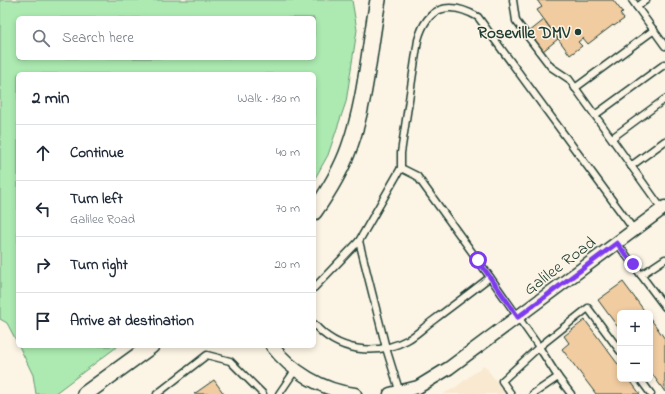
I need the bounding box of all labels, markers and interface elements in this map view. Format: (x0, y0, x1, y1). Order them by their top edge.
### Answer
search box (16, 16, 316, 60)
place label: Roseville DMV (478, 21, 571, 46)
icon: search (30, 27, 52, 49)
text: Search here (62, 27, 134, 49)
marker: Roseville DMV (573, 27, 583, 37)
text: 2 min (32, 86, 69, 111)
text: Walk · 130 m (237, 89, 300, 108)
icon: ahead (32, 142, 54, 164)
text: Continue (70, 142, 124, 164)
text: 40 m (276, 143, 300, 162)
text: Turn left (70, 188, 123, 210)
icon: left (32, 198, 54, 220)
text: 70 m (276, 199, 300, 218)
text: Galilee Road (70, 210, 135, 229)
street label: Galilee Road (518, 230, 602, 302)
route start (469, 251, 487, 269)
icon: right (32, 254, 54, 276)
text: Turn right (70, 254, 128, 276)
text: 20 m (275, 255, 300, 274)
route end (624, 255, 642, 273)
icon: arrive (32, 310, 54, 332)
text: Arrive at destination (70, 310, 194, 332)
map controls (617, 310, 653, 382)
button: + (617, 310, 653, 346)
button: − (617, 346, 653, 382)

